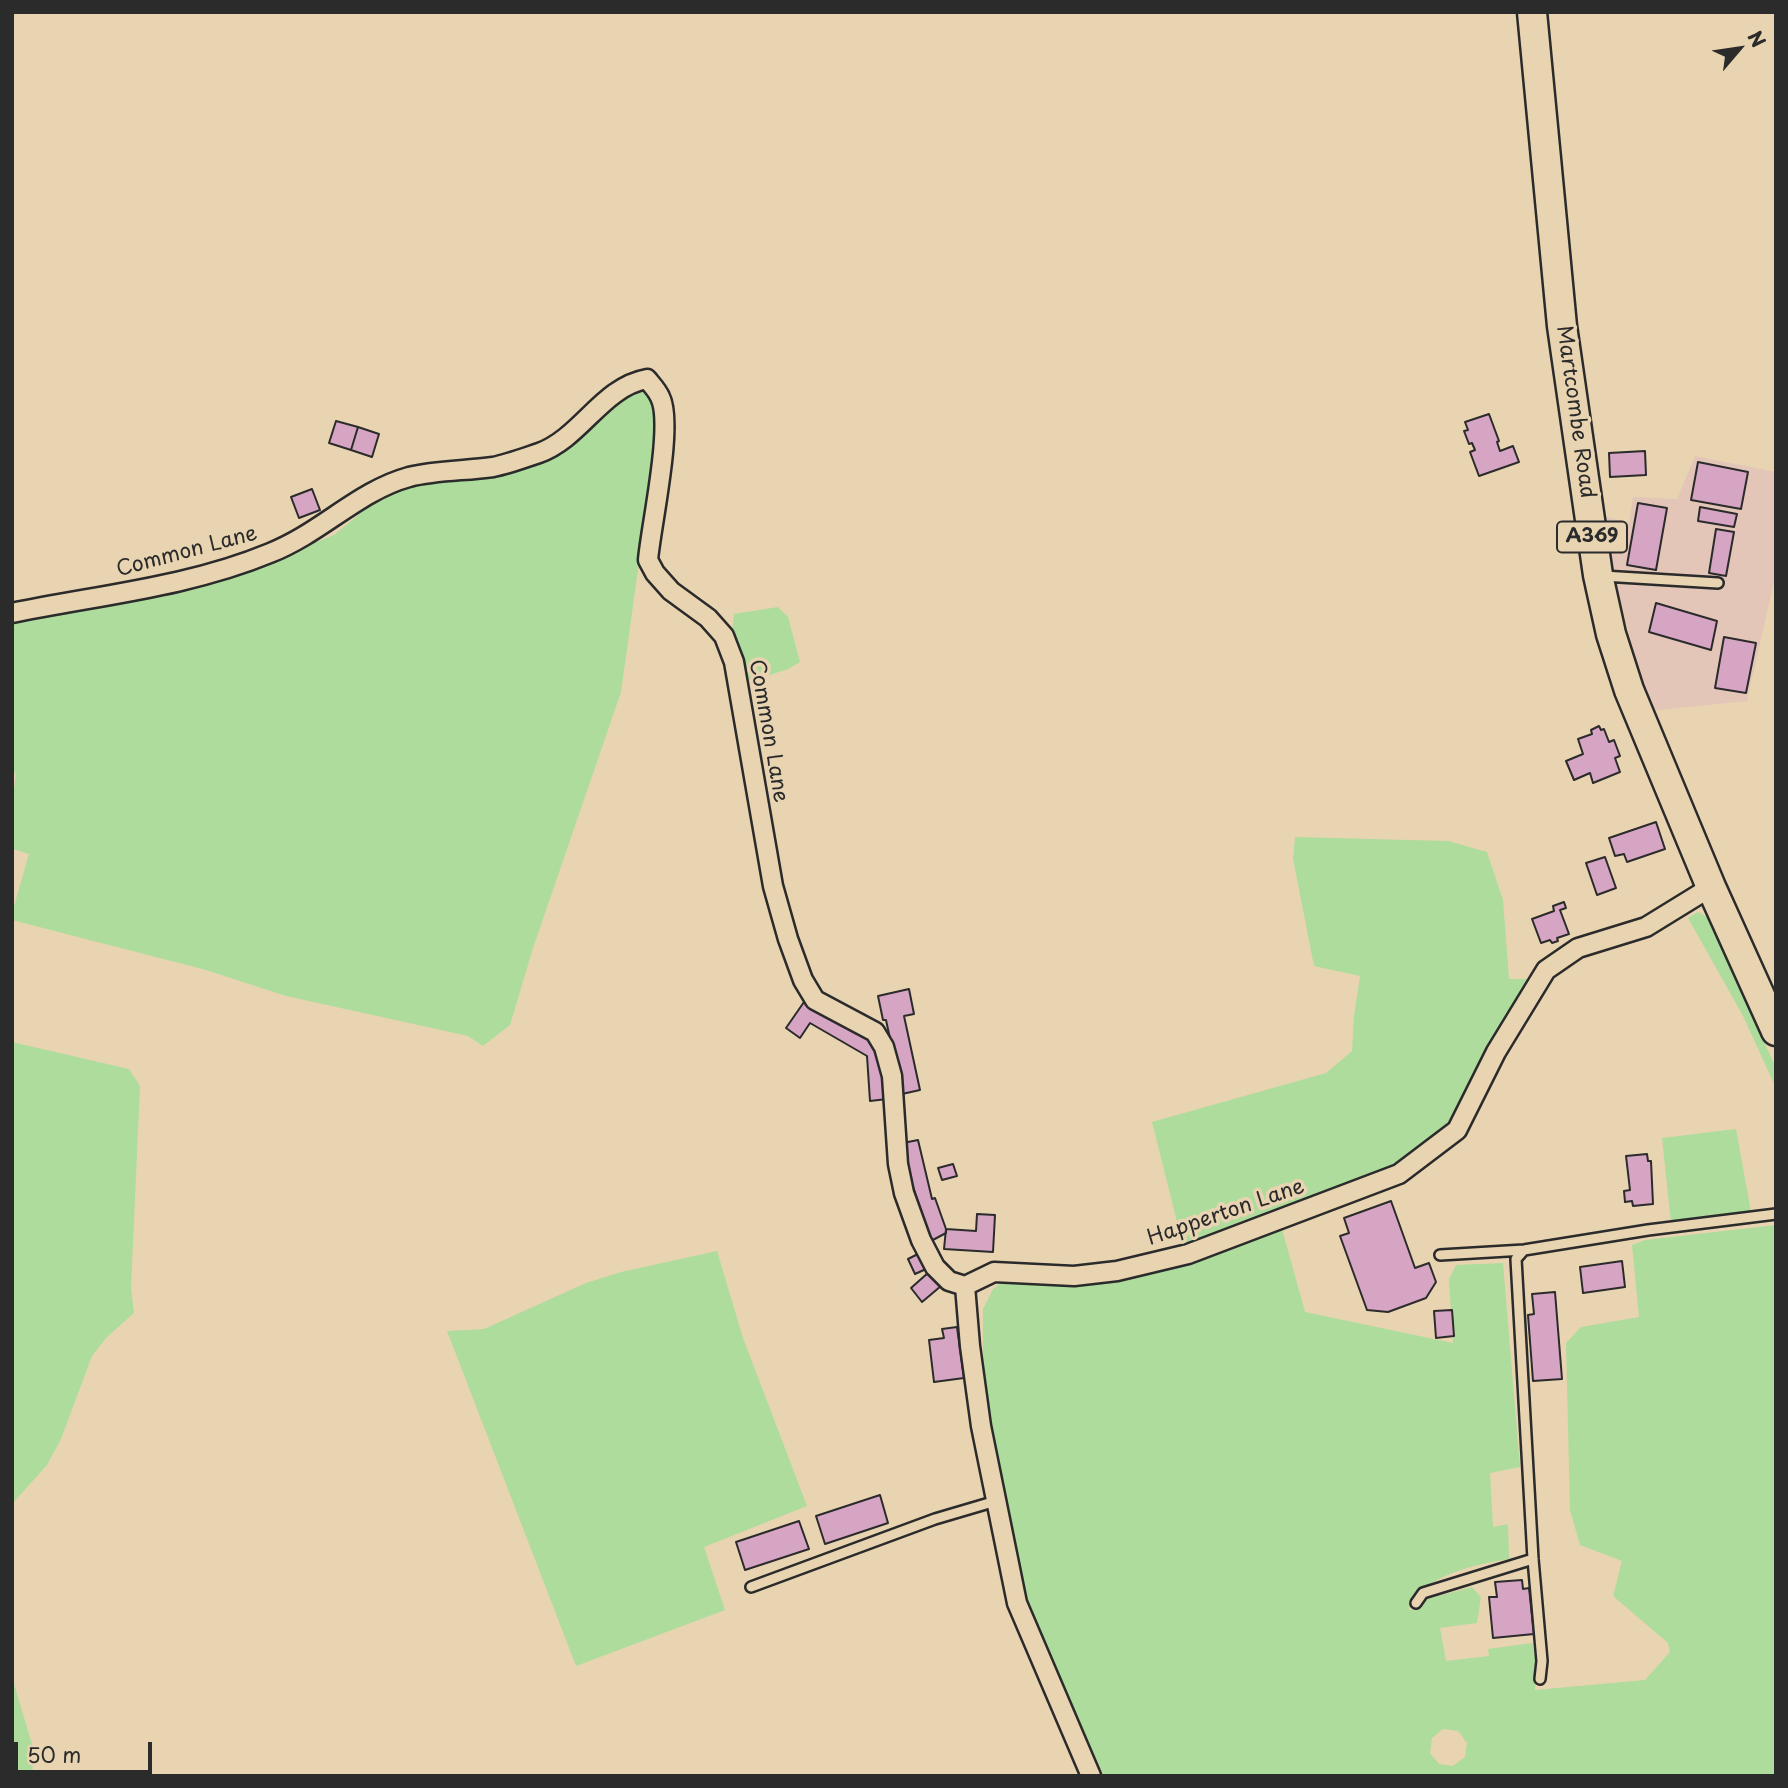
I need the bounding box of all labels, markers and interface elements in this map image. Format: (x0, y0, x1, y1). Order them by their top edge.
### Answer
north arrow (1704, 14, 1774, 84)
text: N (1741, 25, 1773, 52)
street label: Martcombe Road (1550, 324, 1600, 500)
street label: Common Lane (114, 521, 260, 583)
road number: A369 (1557, 522, 1627, 552)
street label: Common Lane (743, 658, 793, 804)
street label: Happerton Lane (1144, 1174, 1308, 1252)
scale bar (18, 1728, 156, 1772)
text: 50 m (27, 1738, 81, 1770)

